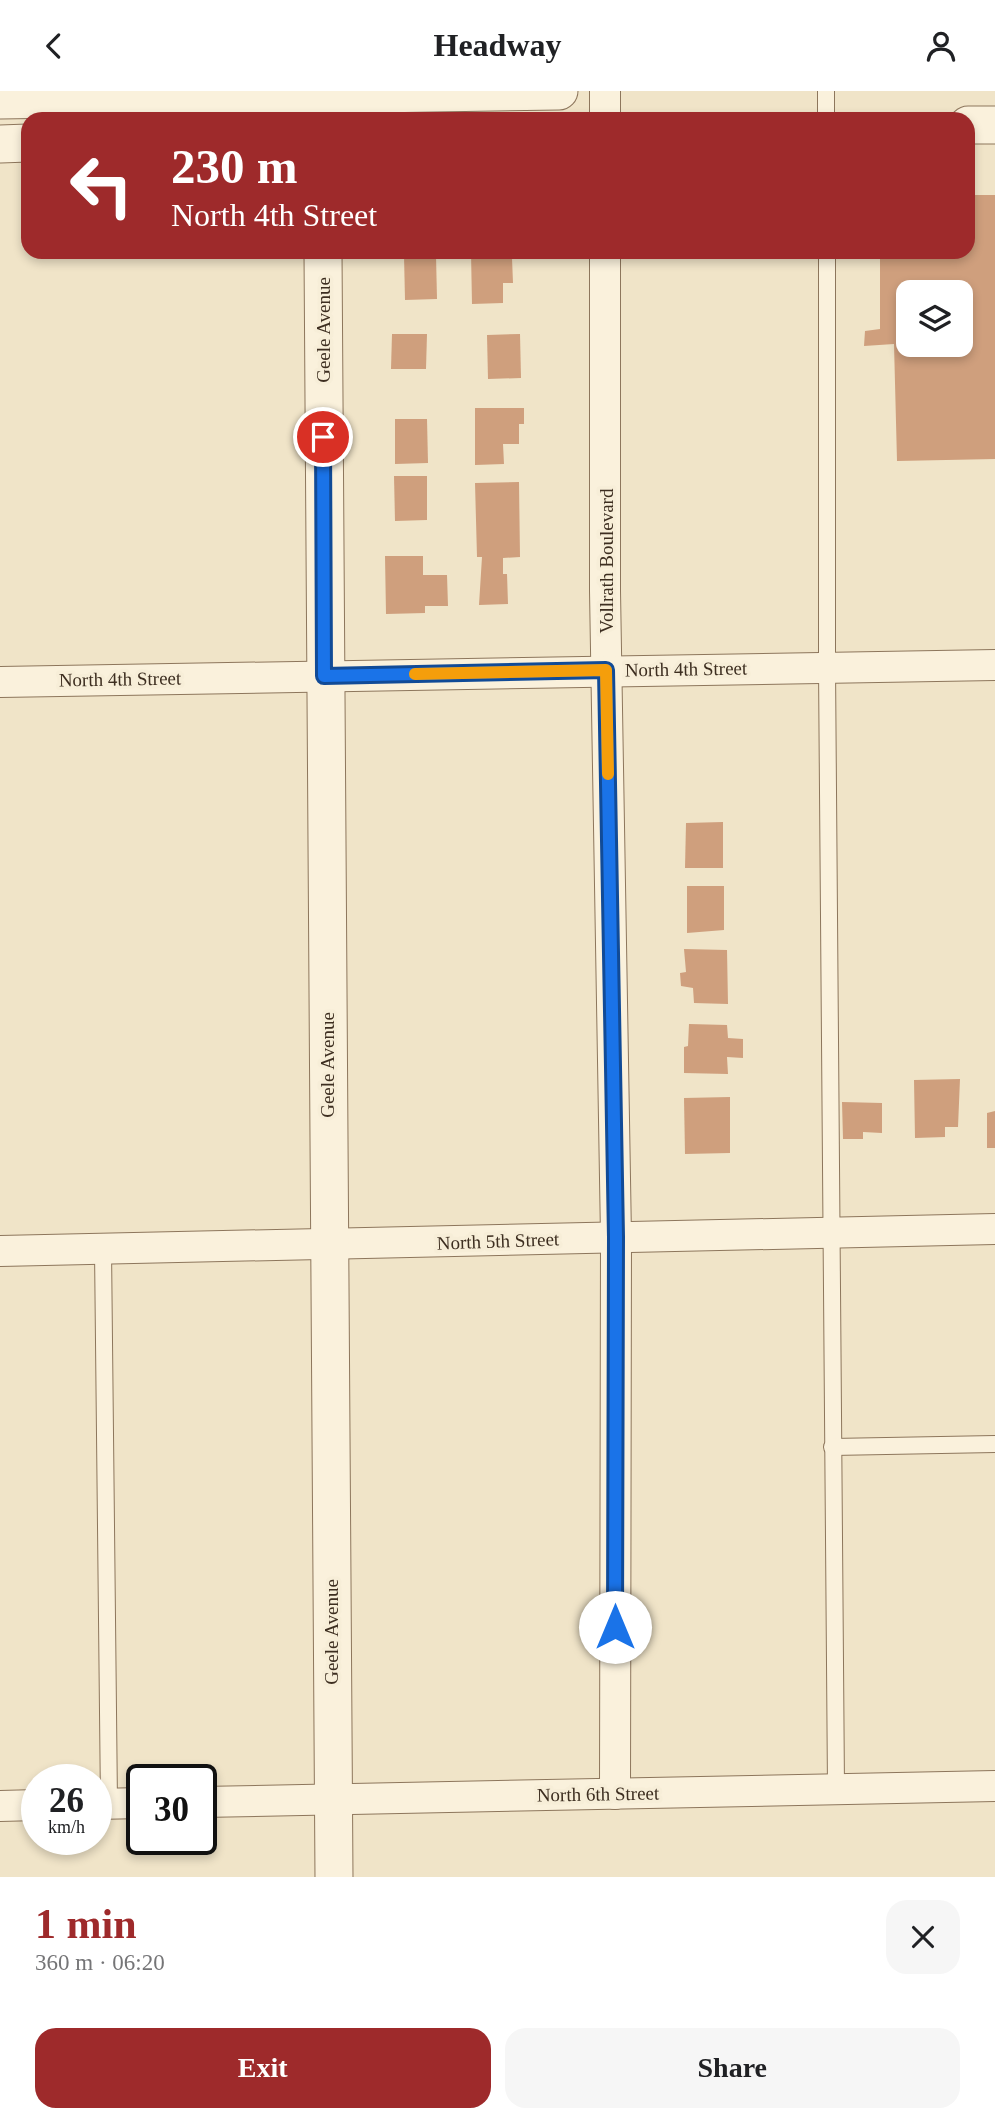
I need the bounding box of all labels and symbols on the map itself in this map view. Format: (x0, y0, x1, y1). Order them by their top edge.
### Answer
street label: Geele Avenue (313, 277, 334, 383)
pin (293, 407, 353, 467)
street label: Vollrath Boulevard (596, 488, 617, 633)
street label: North 4th Street (625, 657, 748, 681)
street label: North 4th Street (59, 667, 182, 691)
street label: Geele Avenue (317, 1012, 338, 1118)
street label: North 5th Street (436, 1228, 560, 1254)
street label: Geele Avenue (321, 1579, 342, 1685)
position arrow (578, 1590, 652, 1664)
speed limit sign: 30 (126, 1764, 217, 1855)
street label: North 6th Street (537, 1782, 660, 1806)

